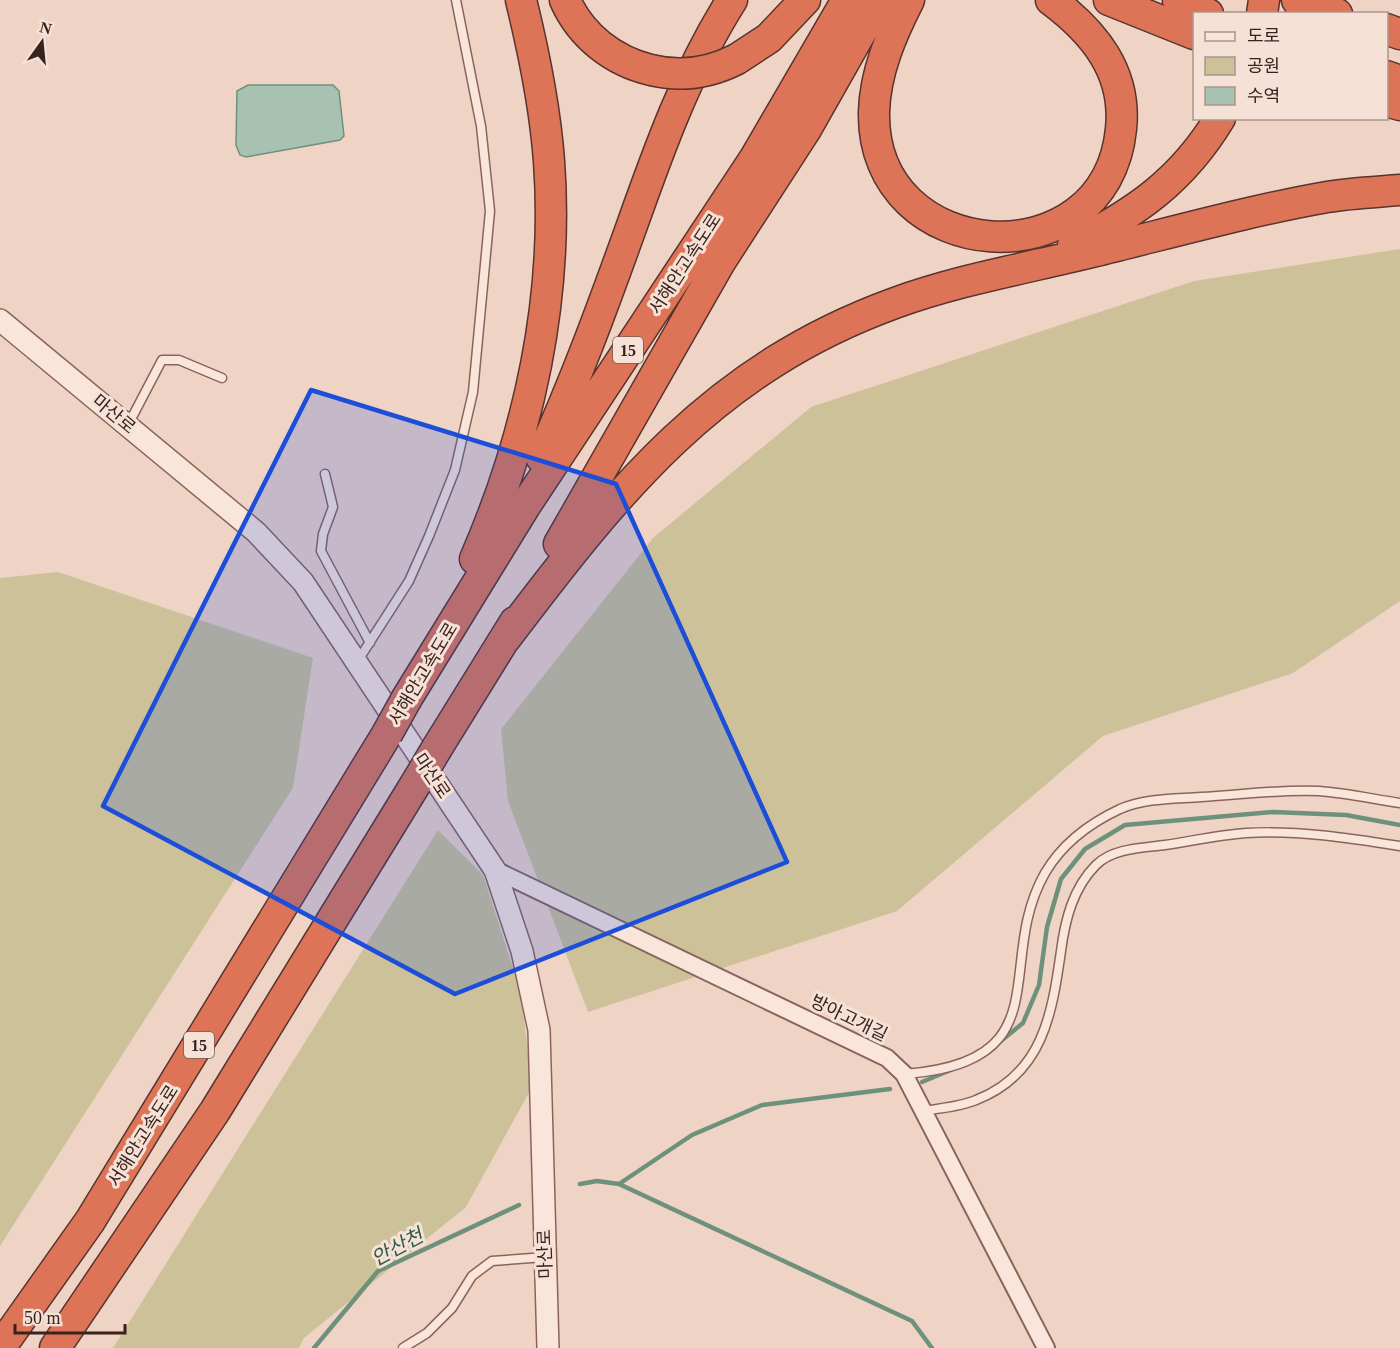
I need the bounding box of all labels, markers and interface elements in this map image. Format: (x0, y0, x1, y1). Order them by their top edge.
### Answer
north arrow (12, 12, 72, 72)
legend (1193, 12, 1388, 120)
text: N (38, 18, 54, 38)
text: 도로 (1247, 26, 1280, 46)
text: 공원 (1247, 56, 1280, 76)
text: 수역 (1247, 86, 1280, 106)
street label: 서해안고속도로 (645, 210, 725, 318)
road number: 15 (613, 337, 643, 363)
street label: 마산로 (89, 390, 139, 438)
street label: 서해안고속도로 (385, 619, 461, 729)
street label: 마산로 (410, 750, 454, 802)
street label: 방아고개길 (807, 991, 891, 1045)
road number: 15 (184, 1032, 214, 1058)
street label: 서해안고속도로 (104, 1082, 182, 1190)
water label: 안산천 (367, 1223, 429, 1270)
street label: 마산로 (534, 1229, 556, 1279)
scale bar (15, 1297, 124, 1335)
text: 50 m (24, 1308, 61, 1328)

